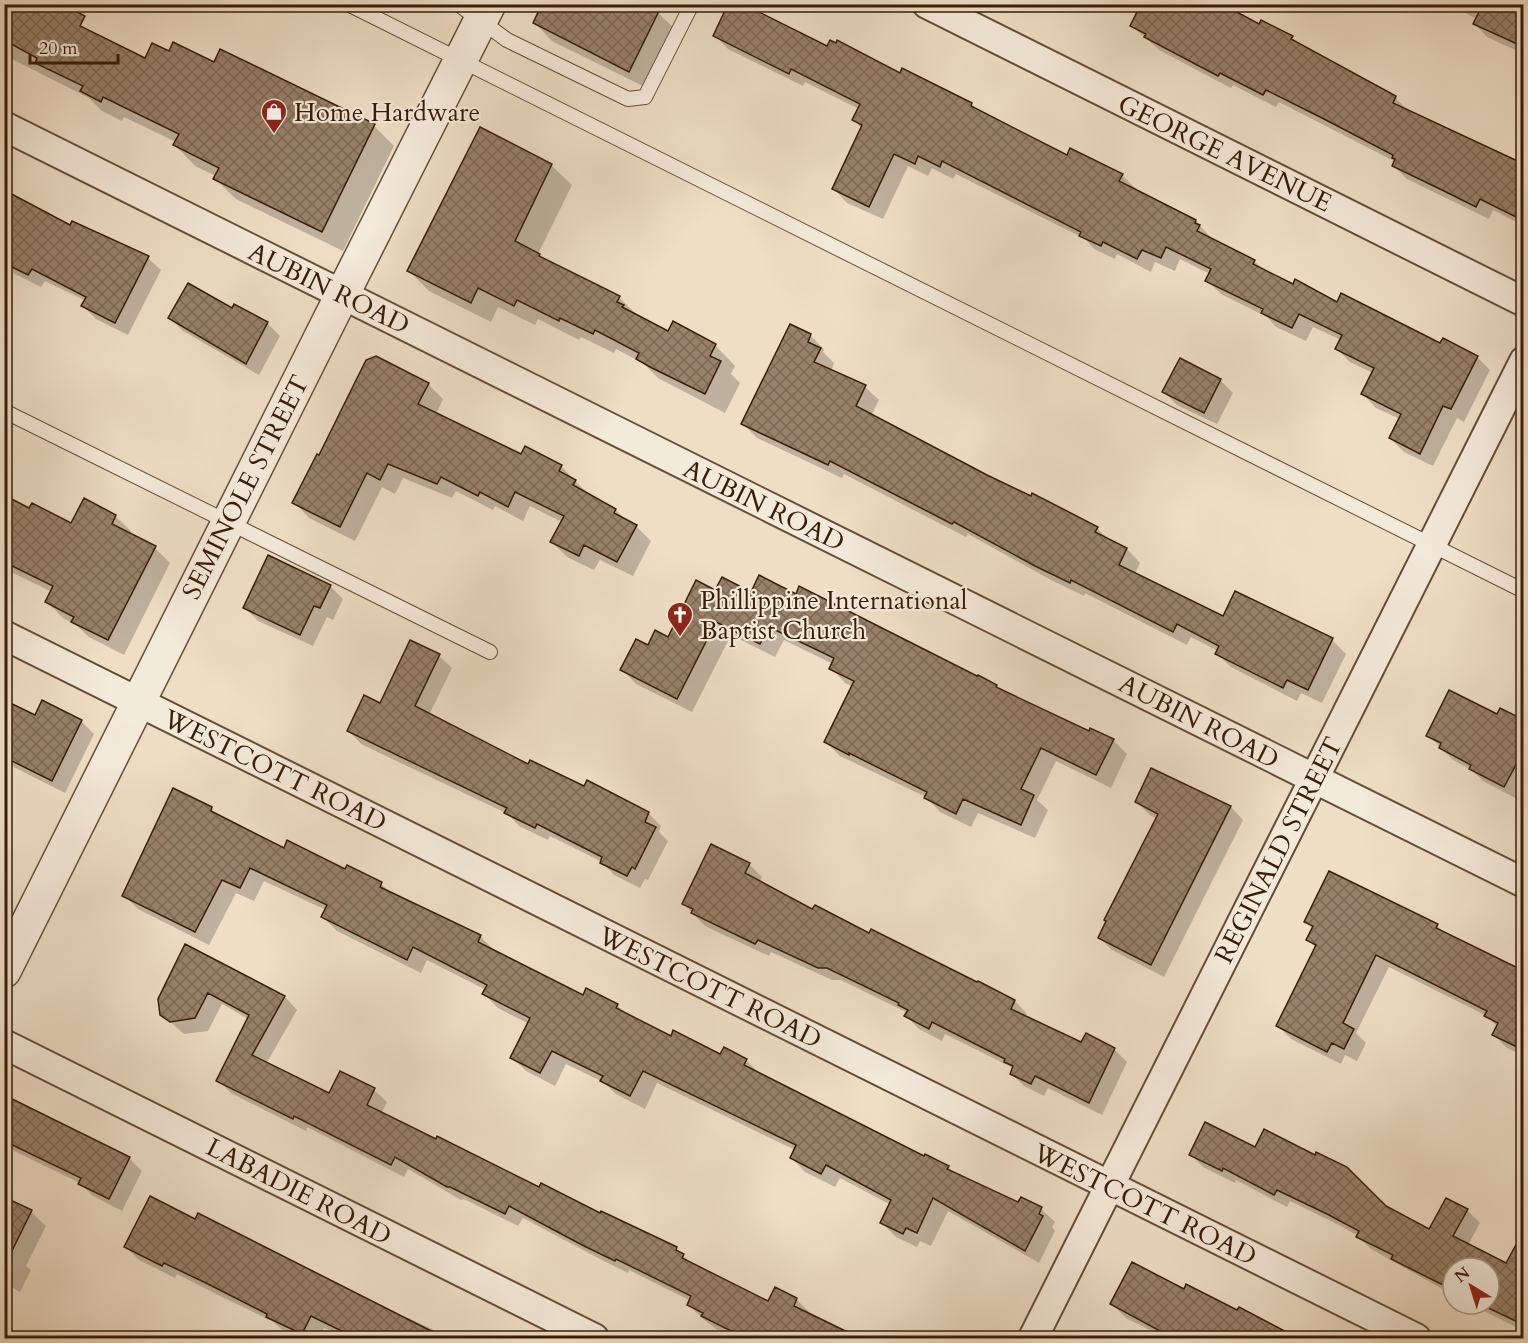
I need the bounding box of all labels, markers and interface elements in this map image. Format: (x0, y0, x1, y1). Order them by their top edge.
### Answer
scale bar (30, 27, 118, 65)
text: 20 m (39, 36, 78, 61)
street label: GEORGE AVENUE (1112, 86, 1338, 220)
place label: Home Hardware (294, 95, 480, 130)
shop icon: Home Hardware (259, 97, 289, 135)
street label: AUBIN ROAD (242, 234, 415, 343)
street label: SEMINOLE STREET (174, 369, 317, 605)
street label: AUBIN ROAD (677, 451, 850, 560)
place label: Phillippine International Baptist Church (700, 583, 968, 648)
church icon: Phillippine International Baptist Church (665, 600, 695, 638)
street label: AUBIN ROAD (1113, 666, 1285, 777)
street label: WESTCOTT ROAD (156, 701, 392, 840)
street label: REGINALD STREET (1206, 731, 1351, 969)
street label: WESTCOTT ROAD (591, 918, 827, 1057)
street label: LABADIE ROAD (200, 1130, 397, 1253)
street label: WESTCOTT ROAD (1026, 1135, 1262, 1274)
north arrow (1441, 1256, 1501, 1316)
text: N (1450, 1262, 1475, 1288)

